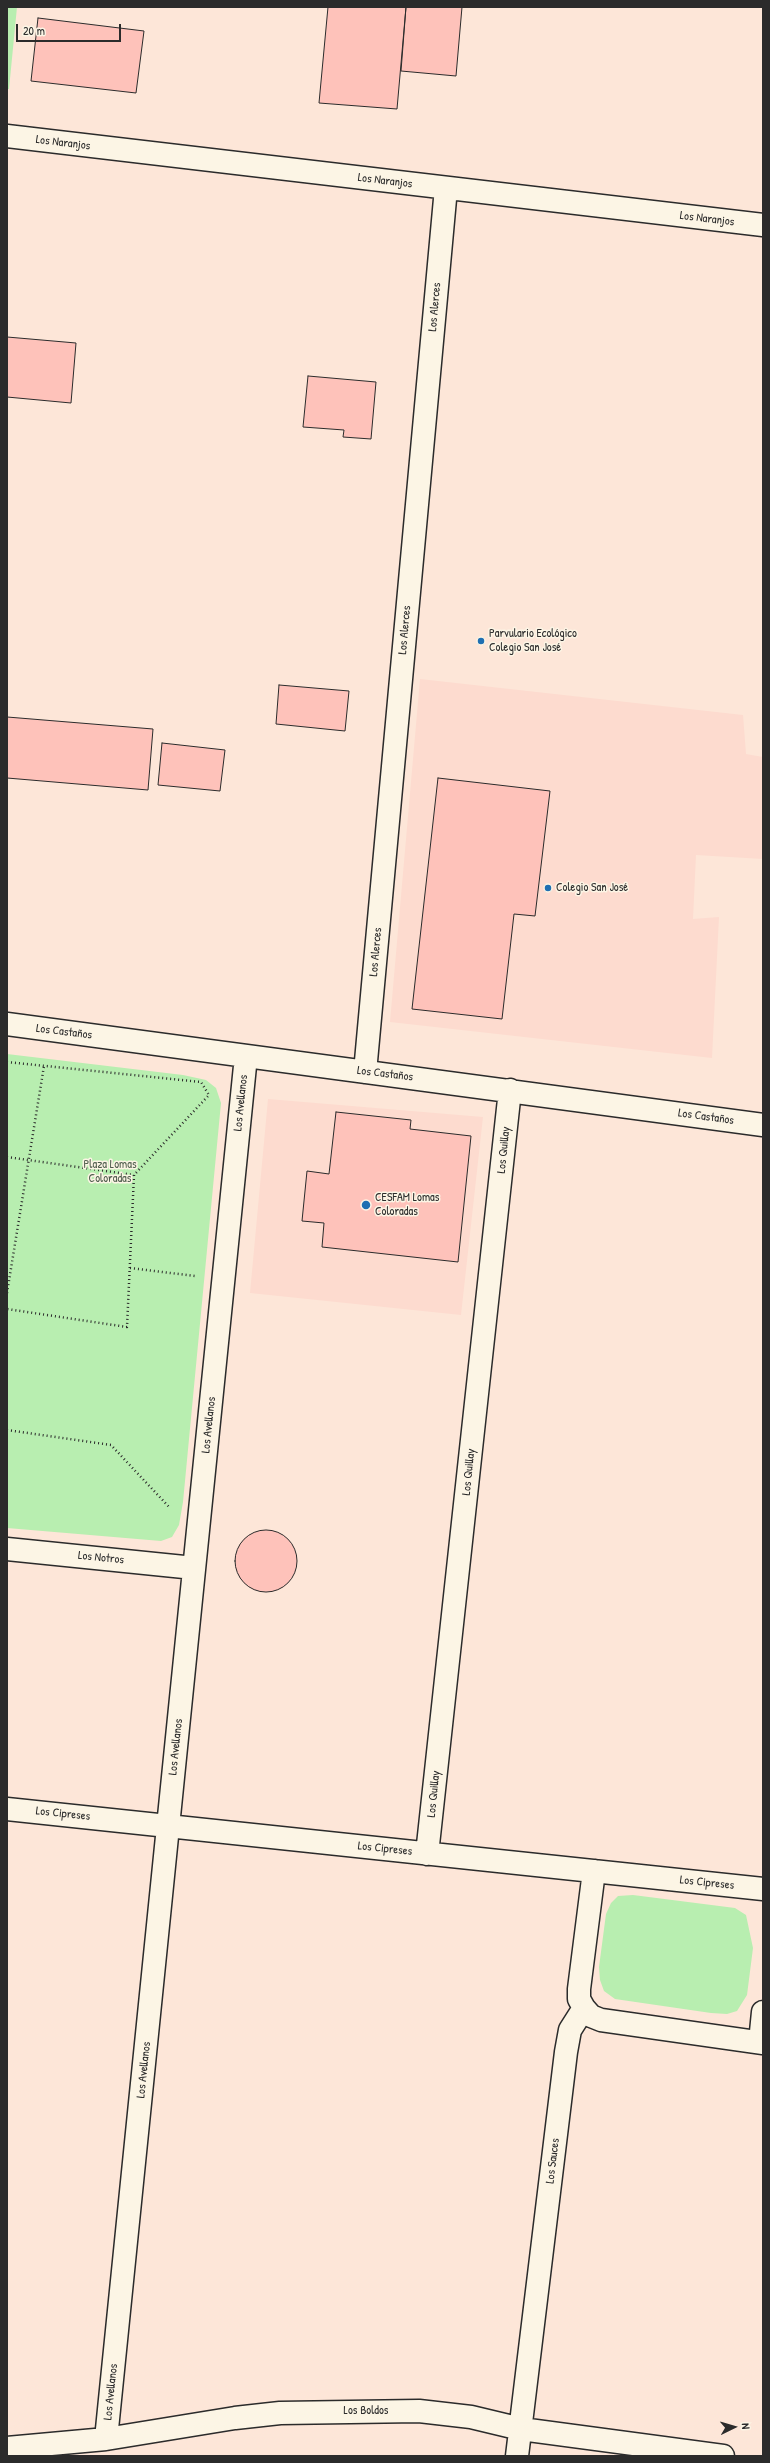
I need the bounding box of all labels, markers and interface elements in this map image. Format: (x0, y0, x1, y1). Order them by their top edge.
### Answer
scale bar (18, 16, 123, 42)
text: 20 m (23, 22, 45, 39)
street label: Los Naranjos (35, 133, 91, 153)
street label: Los Naranjos (357, 171, 413, 191)
street label: Los Naranjos (679, 209, 735, 229)
street label: Los Alerces (426, 282, 444, 332)
street label: Los Alerces (396, 605, 414, 655)
place label: Parvulario Ecológico Colegio San José (489, 627, 577, 655)
marker: Parvulario Ecológico Colegio San José (476, 636, 486, 646)
place label: Colegio San José (556, 881, 628, 895)
marker: Colegio San José (543, 883, 553, 893)
street label: Los Alerces (367, 927, 385, 977)
street label: Los Castaños (35, 1021, 93, 1043)
street label: Los Castaños (356, 1063, 414, 1085)
street label: Los Avellanos (231, 1074, 251, 1132)
street label: Los Castaños (677, 1106, 735, 1128)
street label: Los Quillay (494, 1126, 514, 1174)
park label: Plaza Lomas Coloradas (83, 1158, 137, 1186)
place label: CESFAM Lomas Coloradas (375, 1191, 439, 1219)
marker: CESFAM Lomas Coloradas (360, 1199, 372, 1211)
street label: Los Avellanos (199, 1396, 219, 1454)
street label: Los Quillay (459, 1448, 479, 1496)
street label: Los Notros (77, 1548, 125, 1568)
street label: Los Avellanos (166, 1718, 186, 1776)
street label: Los Quillay (424, 1770, 444, 1818)
street label: Los Cipreses (35, 1804, 91, 1824)
street label: Los Cipreses (357, 1839, 413, 1859)
street label: Los Cipreses (679, 1873, 735, 1893)
street label: Los Avellanos (134, 2041, 154, 2099)
street label: Los Sauces (543, 2137, 563, 2185)
street label: Los Avellanos (101, 2363, 121, 2421)
street label: Los Boldos (344, 2404, 388, 2418)
north arrow (714, 2407, 754, 2447)
text: N (739, 2422, 753, 2429)

